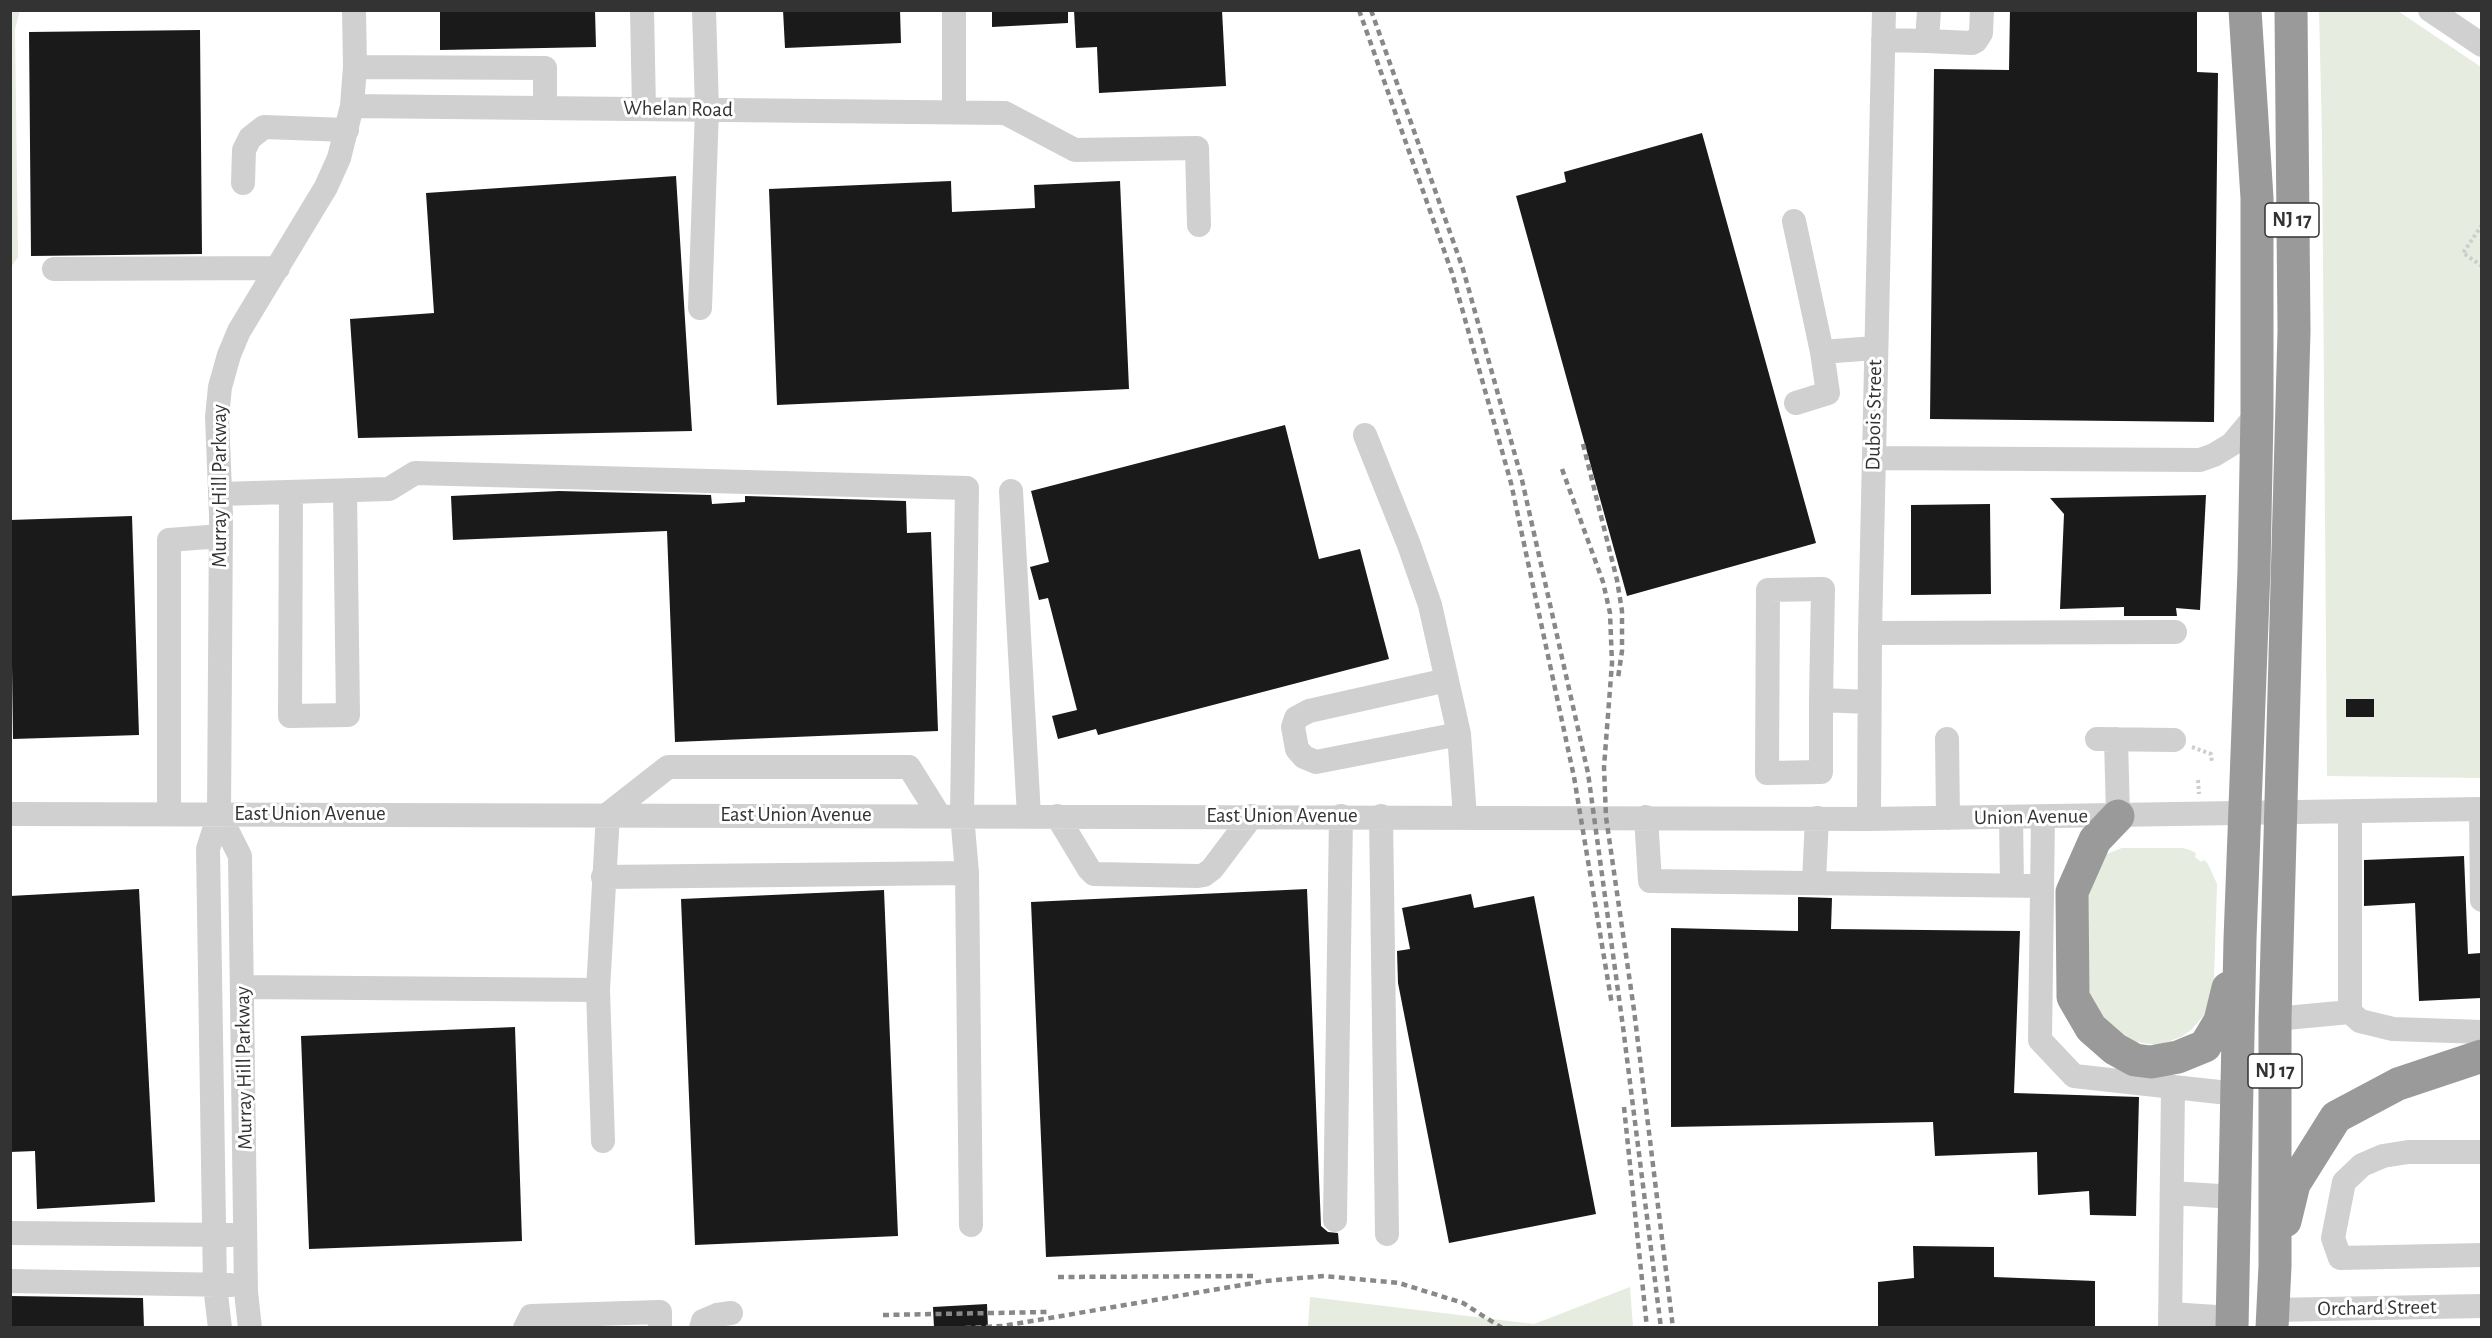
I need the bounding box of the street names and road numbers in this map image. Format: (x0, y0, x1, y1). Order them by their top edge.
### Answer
street label: Whelan Road (623, 95, 733, 123)
road number: NJ 17 (2265, 203, 2319, 237)
street label: Dubois Street (1860, 359, 1888, 471)
street label: Murray Hill Parkway (207, 404, 233, 568)
street label: East Union Avenue (234, 801, 386, 827)
street label: East Union Avenue (720, 802, 872, 828)
street label: East Union Avenue (1206, 803, 1358, 829)
street label: Union Avenue (1974, 803, 2088, 831)
street label: Murray Hill Parkway (230, 986, 258, 1150)
road number: NJ 17 (2248, 1054, 2302, 1088)
street label: Orchard Street (2317, 1294, 2437, 1322)

